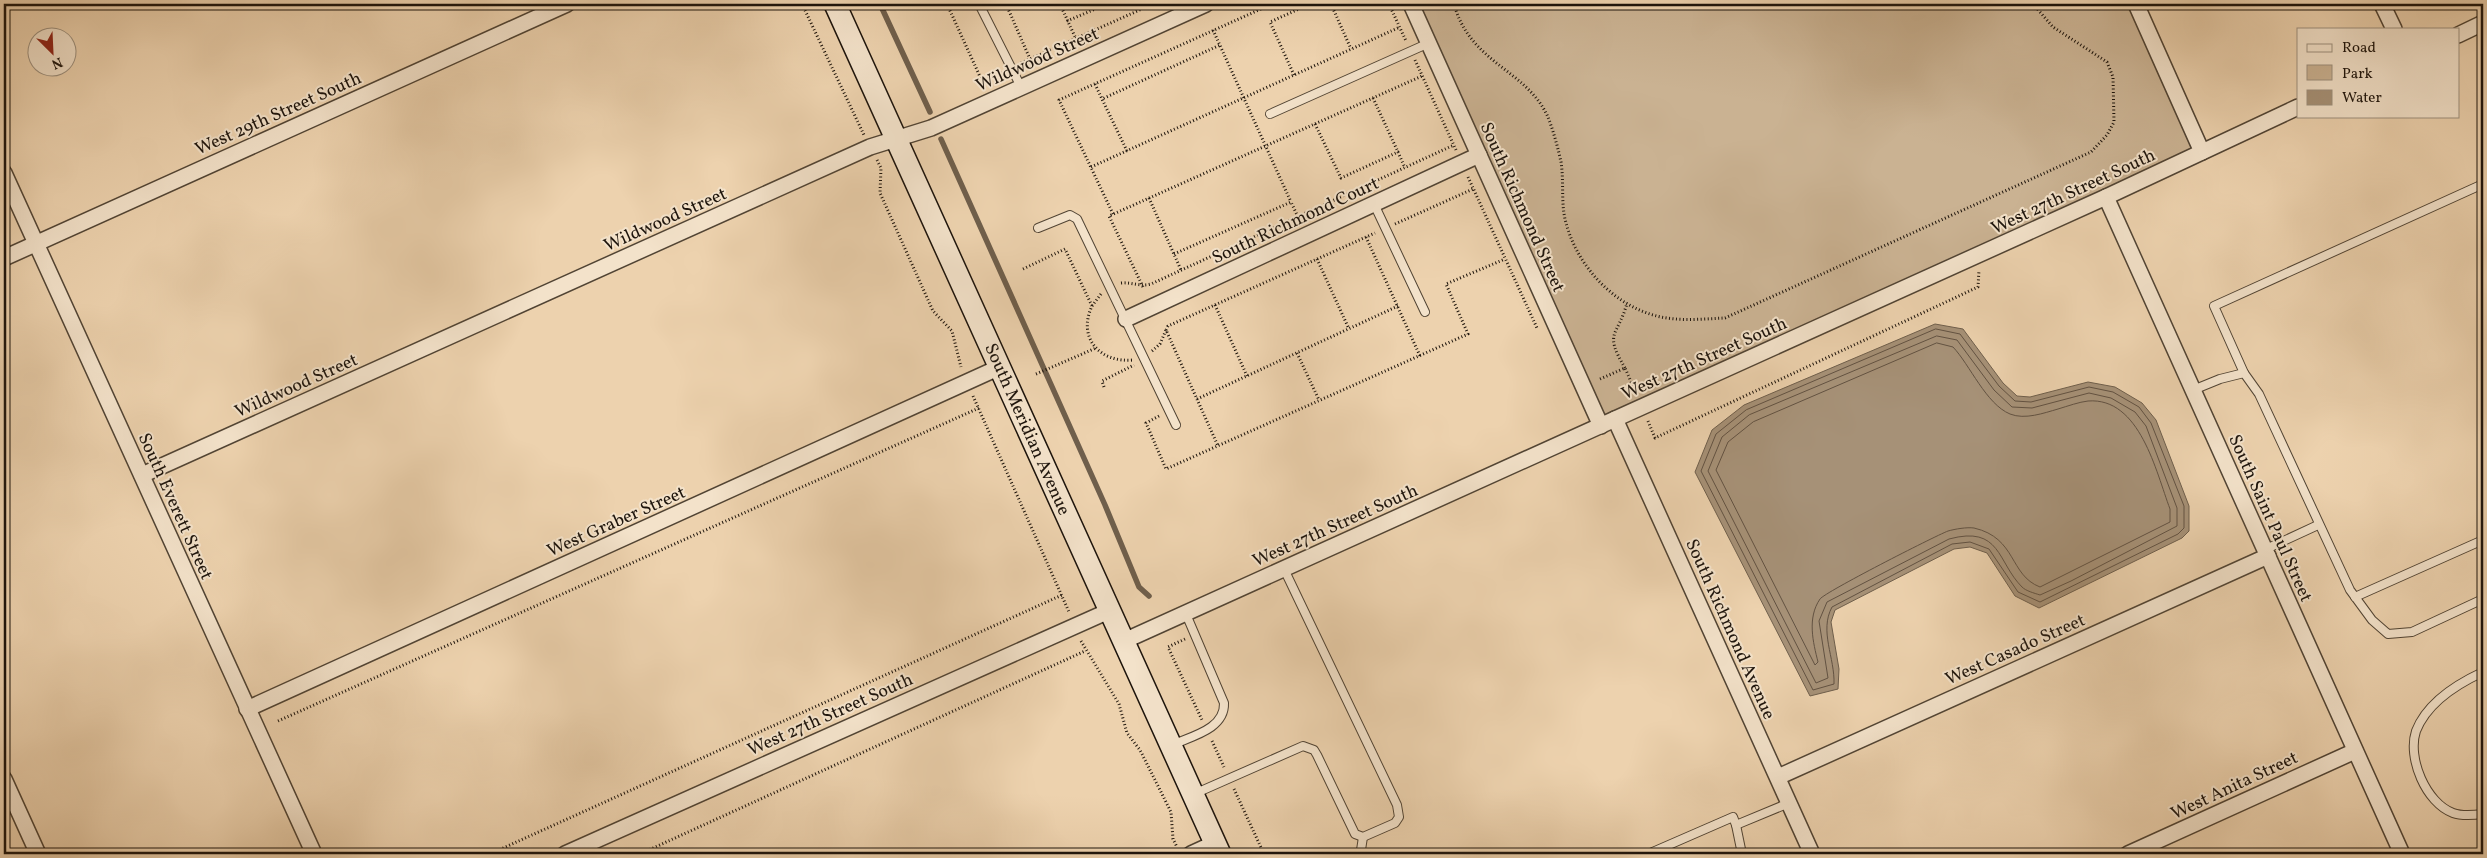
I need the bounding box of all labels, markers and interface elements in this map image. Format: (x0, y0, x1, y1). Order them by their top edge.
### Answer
street label: Wildwood Street (972, 22, 1103, 99)
north arrow (28, 28, 78, 78)
legend (2297, 28, 2460, 118)
text: Road (2342, 38, 2376, 59)
text: N (48, 52, 65, 73)
text: Park (2342, 64, 2373, 85)
street label: West 29th Street South (191, 66, 366, 162)
text: Water (2342, 88, 2382, 109)
street label: South Richmond Street (1473, 119, 1570, 297)
street label: West 27th Street South (1987, 143, 2160, 241)
street label: South Richmond Court (1208, 172, 1383, 271)
street label: Wildwood Street (600, 182, 731, 259)
street label: West 27th Street South (1618, 311, 1792, 407)
street label: South Meridian Avenue (977, 340, 1076, 520)
street label: Wildwood Street (231, 348, 362, 425)
street label: South Everett Street (131, 429, 218, 584)
street label: South Saint Paul Street (2221, 431, 2318, 606)
street label: West 27th Street South (1249, 478, 1423, 574)
street label: West Graber Street (543, 481, 690, 564)
street label: South Richmond Avenue (1679, 535, 1781, 724)
street label: West Casado Street (1942, 608, 2090, 692)
street label: West 27th Street South (744, 667, 918, 763)
street label: West Anita Street (2167, 746, 2302, 827)

